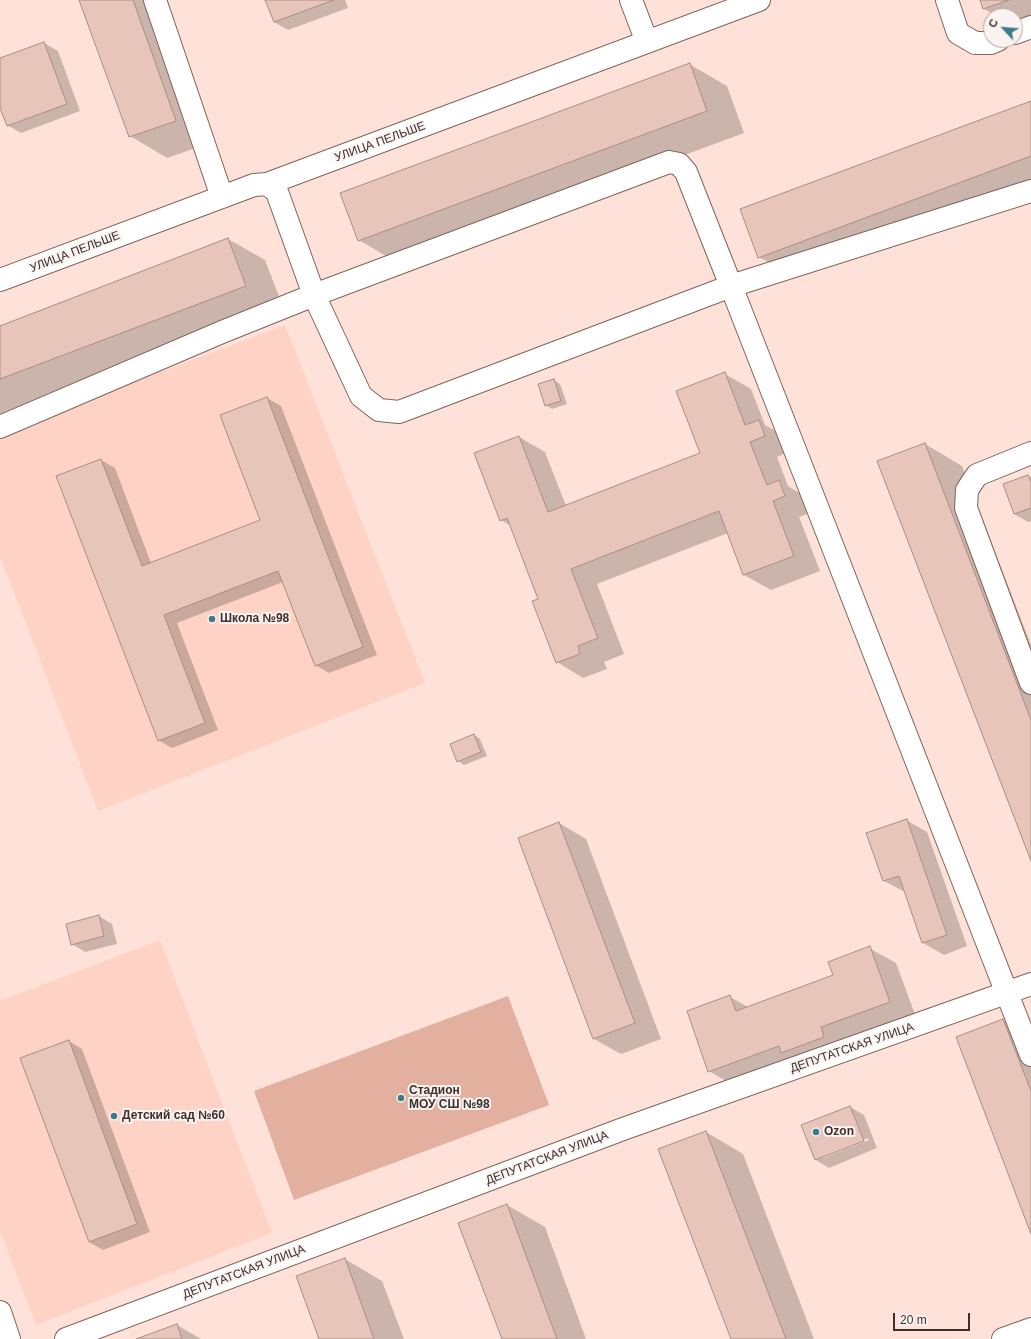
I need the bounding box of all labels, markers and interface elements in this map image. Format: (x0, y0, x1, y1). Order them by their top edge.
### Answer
north arrow (983, 8, 1023, 48)
text: С (986, 17, 1000, 29)
street label: УЛИЦА ПЕЛЬШЕ (333, 119, 427, 165)
street label: УЛИЦА ПЕЛЬШЕ (28, 228, 122, 276)
place label: Школа №98 (220, 612, 289, 626)
marker: Школа №98 (207, 614, 217, 624)
street label: ДЕПУТАТСКАЯ УЛИЦА (788, 1020, 916, 1076)
place label: Стадион МОУ СШ №98 (409, 1084, 490, 1112)
marker: Стадион МОУ СШ №98 (396, 1093, 406, 1103)
place label: Детский сад №60 (122, 1109, 225, 1123)
marker: Детский сад №60 (109, 1111, 119, 1121)
place label: Ozon (824, 1125, 854, 1139)
marker: Ozon (811, 1127, 821, 1137)
street label: ДЕПУТАТСКАЯ УЛИЦА (484, 1128, 610, 1188)
street label: ДЕПУТАТСКАЯ УЛИЦА (181, 1242, 307, 1302)
scale bar (895, 1305, 972, 1331)
text: 20 m (900, 1313, 927, 1327)

